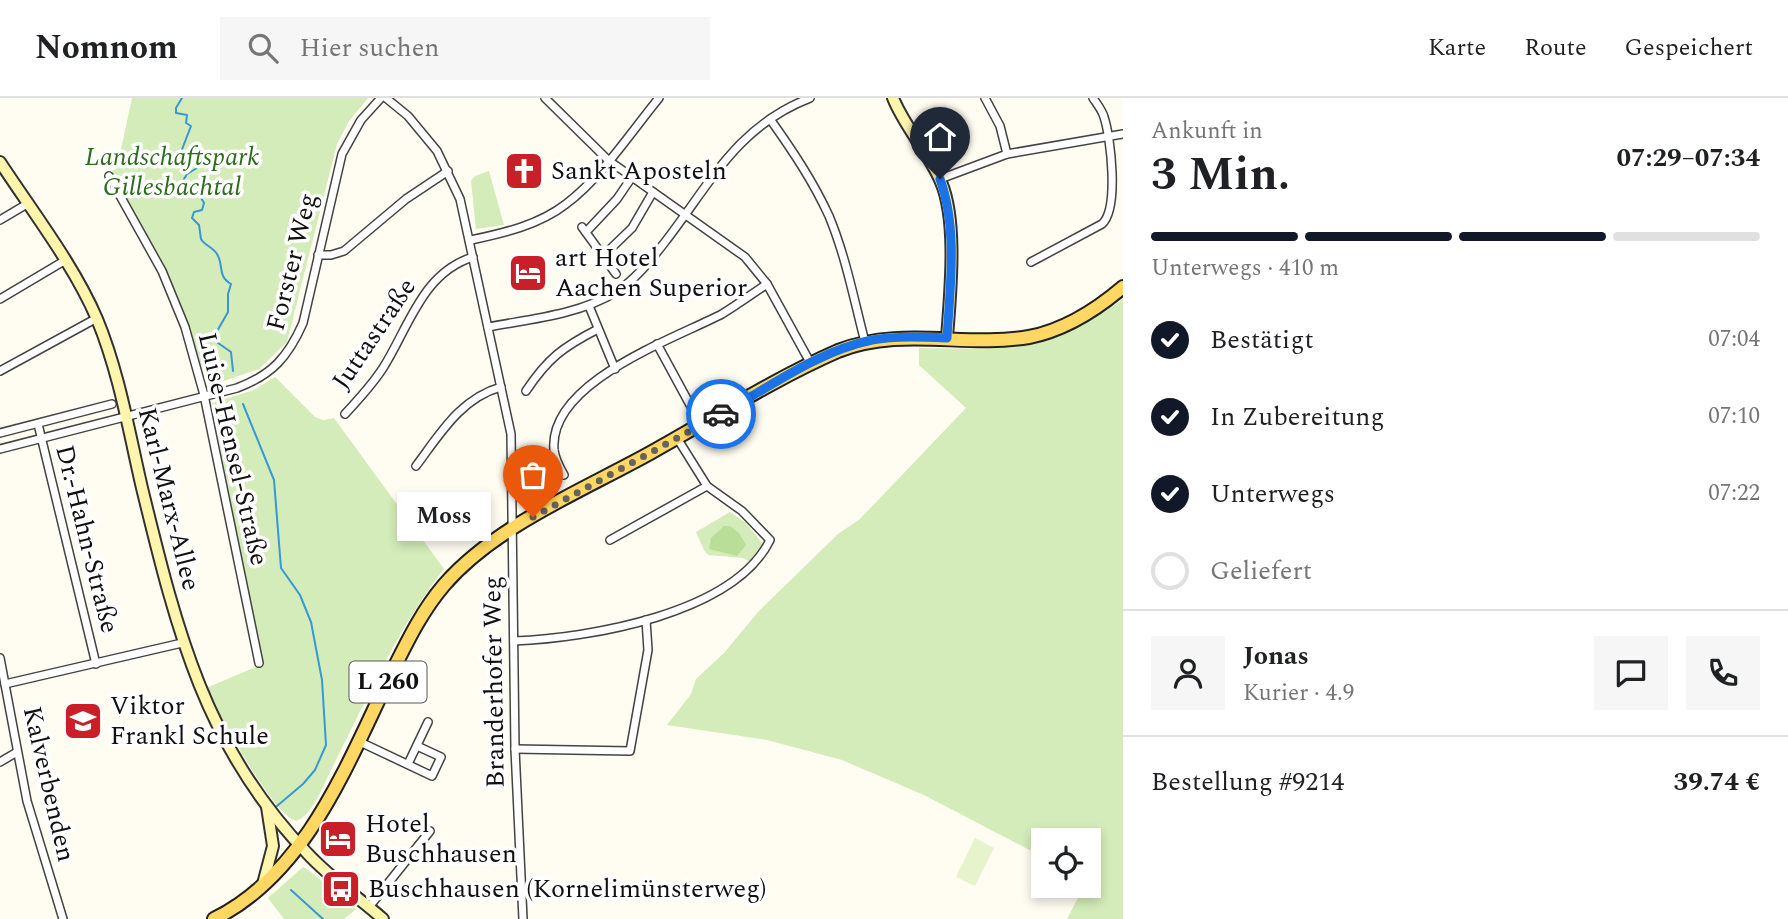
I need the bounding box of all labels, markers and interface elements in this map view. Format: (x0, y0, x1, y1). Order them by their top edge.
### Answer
search box (220, 17, 710, 80)
text: Nomnom (35, 23, 178, 73)
text: Hier suchen (300, 28, 439, 68)
icon: search (244, 29, 282, 67)
text: Karte (1428, 30, 1486, 66)
text: Route (1524, 30, 1587, 66)
text: Gespeichert (1625, 30, 1753, 66)
pin (910, 107, 970, 179)
text: Ankunft in (1151, 114, 1263, 149)
icon: home (921, 118, 959, 156)
park label: Landschaftspark Gillesbachtal (85, 137, 259, 207)
text: 07:29–07:34 (1616, 138, 1760, 178)
text: 3 Min. (1151, 140, 1290, 210)
church icon: Sankt Aposteln (503, 150, 545, 192)
place label: Sankt Aposteln (551, 151, 727, 191)
street label: Forster Weg (256, 189, 328, 335)
place label: art Hotel Aachen Superior (555, 238, 747, 308)
text: Unterwegs · 410 m (1151, 251, 1339, 286)
hotel icon: art Hotel Aachen Superior (507, 252, 549, 294)
street label: Juttastraße (322, 270, 426, 398)
text: Bestätigt (1210, 320, 1314, 360)
icon: check (1151, 321, 1189, 359)
text: 07:04 (1708, 322, 1760, 357)
street label: Luise-Hensel-Straße (187, 329, 279, 569)
courier (686, 379, 756, 449)
icon: car (702, 395, 740, 433)
text: In Zubereitung (1210, 397, 1384, 437)
icon: check (1151, 398, 1189, 436)
text: 07:10 (1708, 399, 1760, 434)
street label: Karl-Marx-Allee (127, 403, 211, 595)
street label: Dr.-Hahn-Straße (44, 441, 130, 637)
pin (503, 445, 563, 517)
icon: bag (514, 456, 552, 494)
text: Unterwegs (1210, 474, 1335, 514)
icon: check (1151, 475, 1189, 513)
text: 07:22 (1708, 476, 1760, 511)
callout: Moss (396, 492, 491, 542)
text: Moss (416, 499, 472, 534)
text: Geliefert (1210, 551, 1312, 591)
street label: Branderhofer Weg (472, 576, 516, 788)
button: person (1151, 636, 1225, 710)
text: Jonas (1243, 636, 1309, 676)
button: chat (1594, 636, 1668, 710)
button: phone (1686, 636, 1760, 710)
road number: L 260 (350, 662, 426, 702)
text: Kurier · 4.9 (1243, 676, 1354, 711)
place label: Viktor Frankl Schule (110, 686, 269, 756)
school or university icon: Viktor Frankl Schule (62, 700, 104, 742)
street label: Kalverbenden (12, 702, 86, 866)
text: Bestellung #9214 (1151, 762, 1344, 802)
text: 39.74 € (1674, 762, 1760, 802)
place label: Hotel Buschhausen (365, 804, 517, 874)
hotel icon: Hotel Buschhausen (317, 818, 359, 860)
map controls (1031, 828, 1101, 898)
button: locate (1031, 828, 1101, 898)
bus stop icon: Buschhausen (Kornelimünsterweg) (320, 868, 362, 910)
place label: Buschhausen (Kornelimünsterweg) (368, 869, 767, 909)

